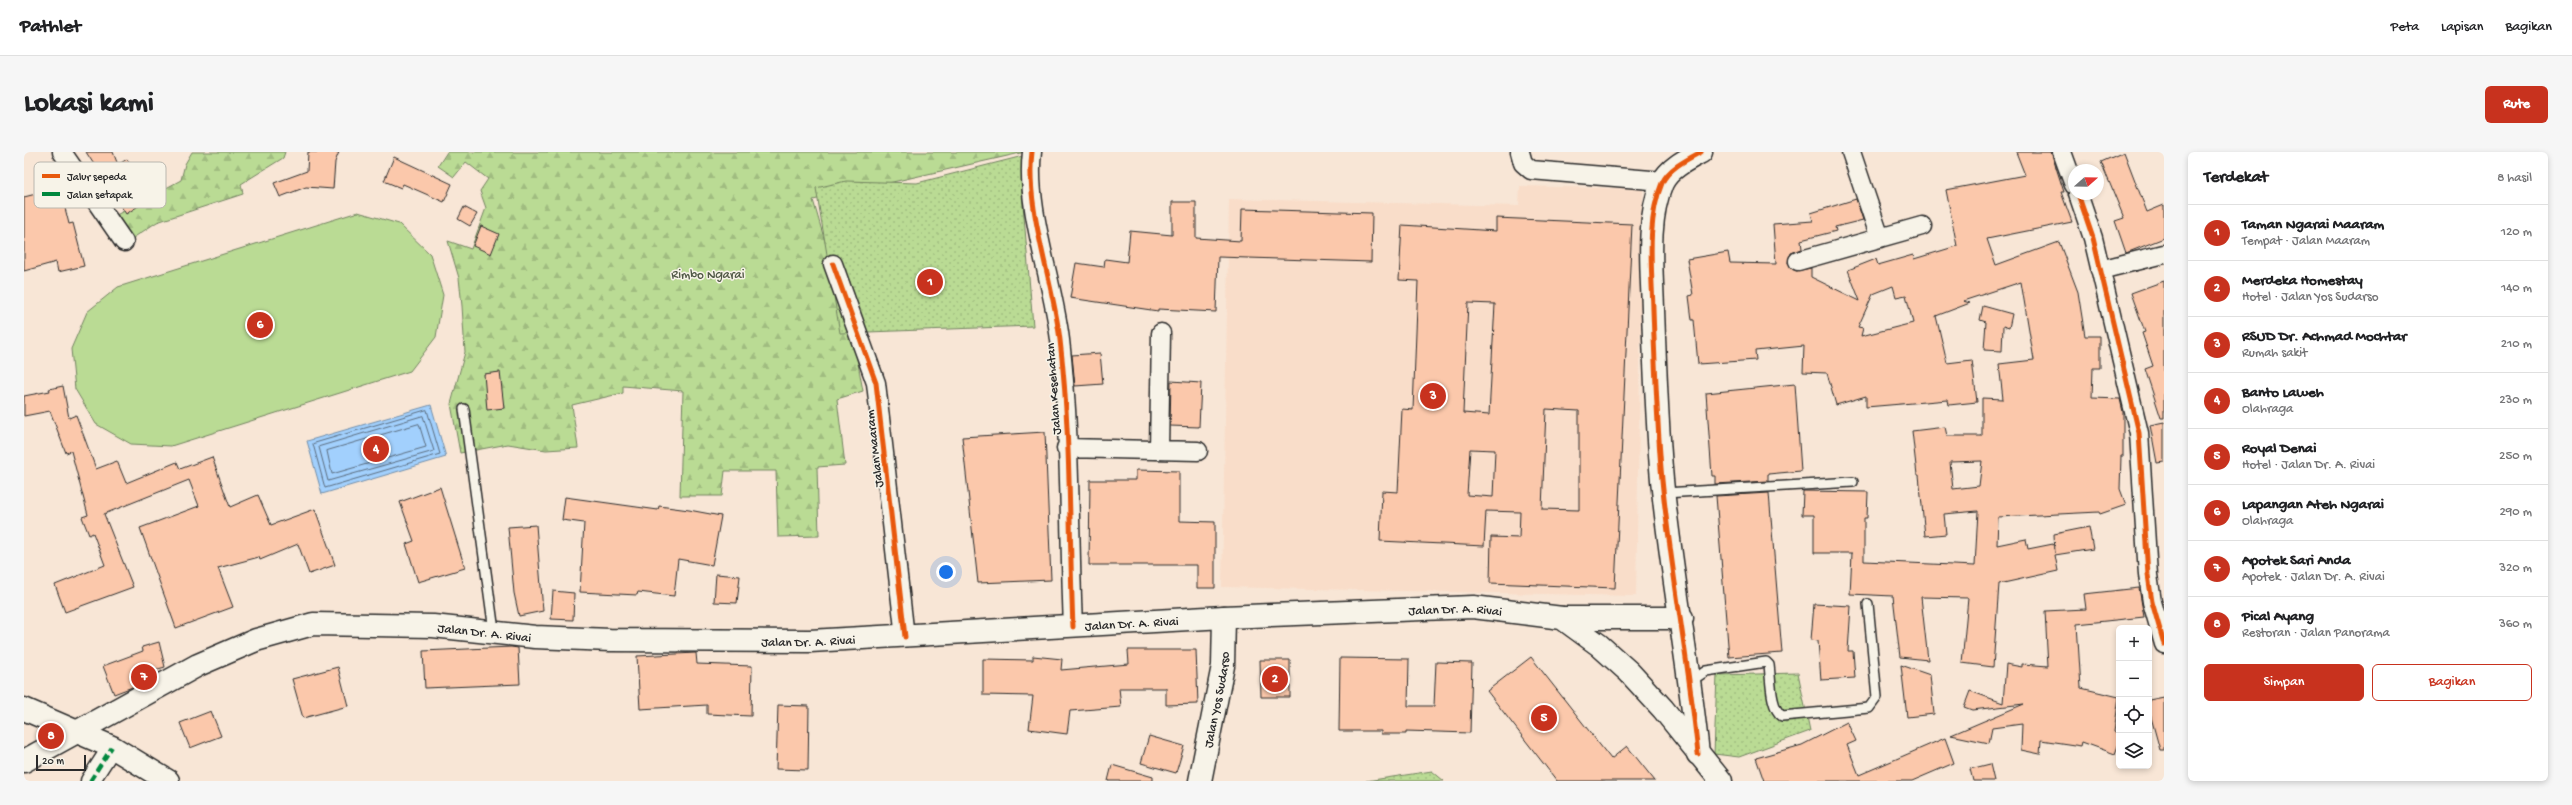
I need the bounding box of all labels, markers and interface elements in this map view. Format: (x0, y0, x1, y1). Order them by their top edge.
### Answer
text: Pathlet (20, 16, 81, 39)
text: Peta (2391, 19, 2419, 36)
text: Lapisan (2441, 19, 2483, 36)
text: Bagikan (2505, 19, 2552, 36)
button: Rute (2485, 86, 2548, 123)
text: Lokasi kami (24, 88, 154, 121)
legend (34, 162, 166, 208)
north arrow (2068, 164, 2104, 200)
text: Terdekat (2204, 168, 2268, 188)
text: 8 hasil (2497, 171, 2532, 186)
text: Jalur sepeda (67, 172, 127, 184)
text: Jalan setapak (67, 190, 133, 202)
text: Taman Ngarai Maaram (2242, 216, 2384, 234)
text: 1 (2214, 225, 2220, 240)
text: 120 m (2501, 225, 2532, 240)
text: Tempat · Jalan Maaram (2242, 234, 2370, 249)
pin: 1 (917, 267, 943, 297)
park label: Rimbo Ngarai (671, 268, 745, 283)
text: Merdeka Homestay (2242, 272, 2363, 290)
text: 2 (2214, 281, 2220, 296)
text: 140 m (2501, 281, 2532, 296)
text: Hotel · Jalan Yos Sudarso (2242, 290, 2378, 305)
pin: 6 (247, 310, 273, 340)
text: RSUD Dr. Achmad Mochtar (2242, 328, 2407, 346)
text: 3 (2214, 337, 2220, 352)
text: 210 m (2501, 337, 2532, 352)
street label: Jalan Kesehatan (1044, 342, 1065, 435)
text: Rumah sakit (2242, 346, 2307, 361)
pin: 3 (1420, 381, 1446, 411)
text: Banto Laweh (2242, 384, 2324, 402)
text: 4 (2214, 393, 2220, 408)
text: 230 m (2499, 393, 2532, 408)
text: Olahraga (2242, 402, 2293, 417)
street label: Jalan Maaram (863, 409, 888, 488)
pin: 4 (363, 434, 389, 464)
text: Royal Denai (2242, 440, 2316, 458)
text: 5 (2214, 449, 2220, 464)
text: 250 m (2499, 449, 2532, 464)
text: Hotel · Jalan Dr. A. Rivai (2242, 458, 2375, 473)
text: Lapangan Ateh Ngarai (2242, 496, 2384, 514)
text: 6 (2214, 505, 2220, 520)
text: 290 m (2499, 505, 2532, 520)
text: Olahraga (2242, 514, 2293, 529)
text: Apotek Sari Anda (2242, 552, 2351, 570)
text: 7 (2214, 561, 2220, 576)
text: 320 m (2499, 561, 2532, 576)
your location (936, 562, 956, 582)
text: Apotek · Jalan Dr. A. Rivai (2242, 570, 2385, 585)
street label: Jalan Dr. A. Rivai (1408, 602, 1503, 621)
text: Pical Ayang (2242, 608, 2314, 626)
street label: Jalan Dr. A. Rivai (1084, 615, 1179, 635)
text: 8 (2213, 617, 2221, 632)
text: 360 m (2499, 617, 2532, 632)
street label: Jalan Dr. A. Rivai (437, 622, 532, 647)
map controls (2116, 625, 2152, 769)
button: + (2116, 625, 2152, 661)
text: Restoran · Jalan Panorama (2242, 626, 2390, 641)
street label: Jalan Dr. A. Rivai (761, 633, 856, 651)
street label: Jalan Yos Sudarso (1202, 651, 1233, 749)
button: − (2116, 661, 2152, 697)
pin: 7 (131, 662, 157, 692)
pin: 2 (1262, 664, 1288, 694)
button: Simpan (2204, 664, 2364, 701)
button: Bagikan (2372, 664, 2532, 701)
button: locate (2116, 697, 2152, 733)
pin: 5 (1531, 703, 1557, 733)
pin: 8 (38, 721, 64, 751)
button: layers (2116, 733, 2152, 769)
scale bar (36, 753, 86, 772)
text: 20 m (42, 756, 64, 768)

